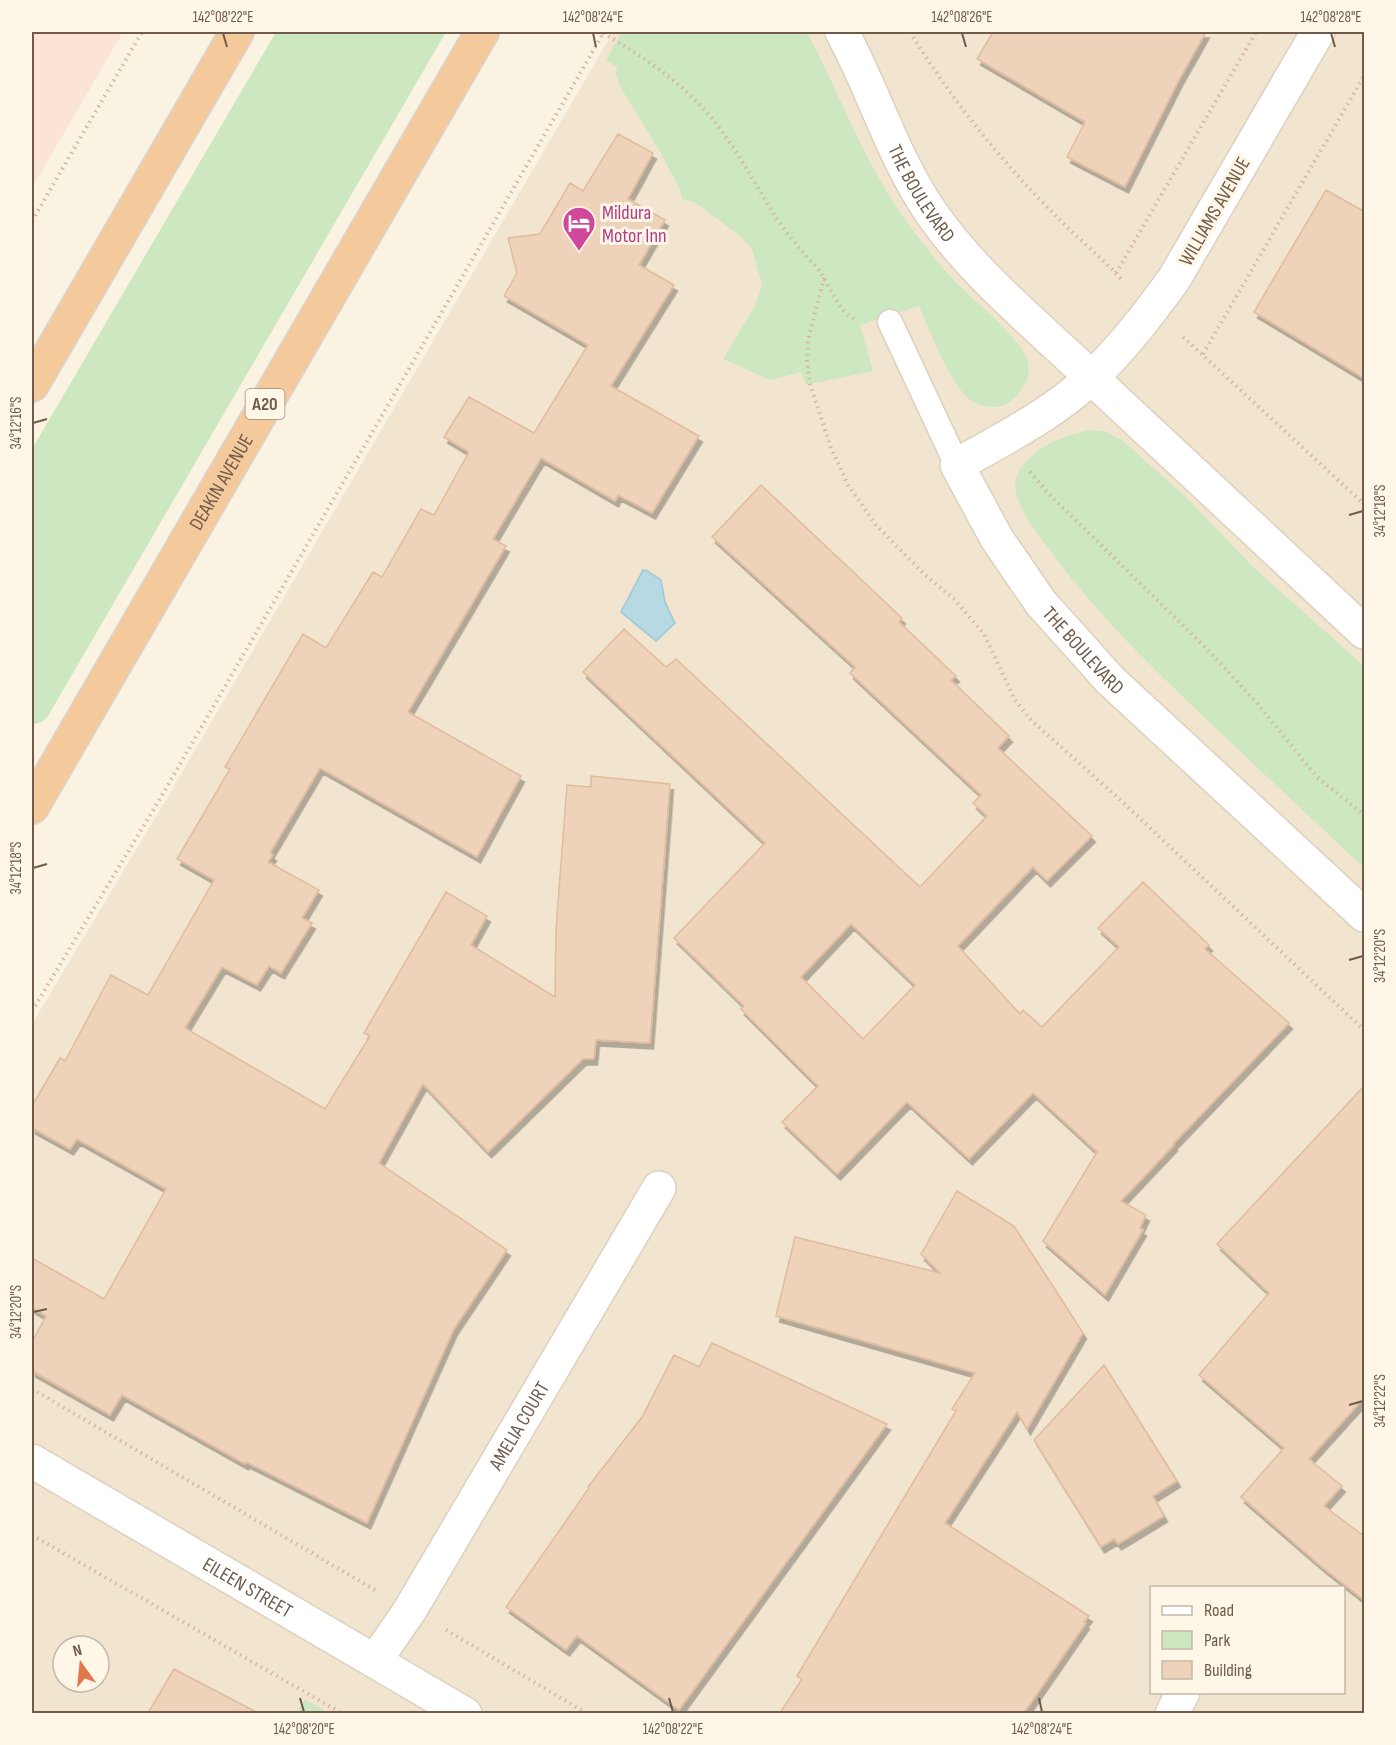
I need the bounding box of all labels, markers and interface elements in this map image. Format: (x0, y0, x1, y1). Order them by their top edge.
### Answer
text: 142°08'22"E (193, 8, 253, 27)
text: 142°08'24"E (563, 8, 623, 27)
text: 142°08'26"E (931, 8, 993, 27)
text: 142°08'28"E (1301, 8, 1361, 27)
street label: THE BOULEVARD (882, 141, 960, 247)
street label: WILLIAMS AVENUE (1174, 153, 1256, 270)
place label: Mildura Motor Inn (602, 201, 667, 248)
hotel icon: Mildura Motor Inn (561, 205, 597, 252)
road number: A20 (246, 389, 284, 419)
text: 34°12'16"S (7, 396, 26, 450)
street label: DEAKIN AVENUE (185, 430, 259, 534)
text: 34°12'18"S (1371, 485, 1390, 537)
street label: THE BOULEVARD (1037, 602, 1129, 700)
text: 34°12'18"S (7, 842, 26, 894)
text: 34°12'20"S (1371, 929, 1390, 983)
text: 34°12'20"S (7, 1285, 26, 1339)
text: 34°12'22"S (1371, 1374, 1390, 1428)
street label: AMELIA COURT (484, 1378, 555, 1475)
street label: EILEEN STREET (198, 1552, 297, 1624)
legend (1150, 1586, 1345, 1694)
text: Road (1204, 1600, 1234, 1621)
text: Park (1204, 1630, 1230, 1651)
north arrow (51, 1634, 111, 1694)
text: N (71, 1641, 84, 1661)
text: Building (1204, 1660, 1252, 1681)
text: 142°08'20"E (273, 1720, 335, 1739)
text: 142°08'22"E (643, 1720, 703, 1739)
text: 142°08'24"E (1012, 1720, 1072, 1739)

